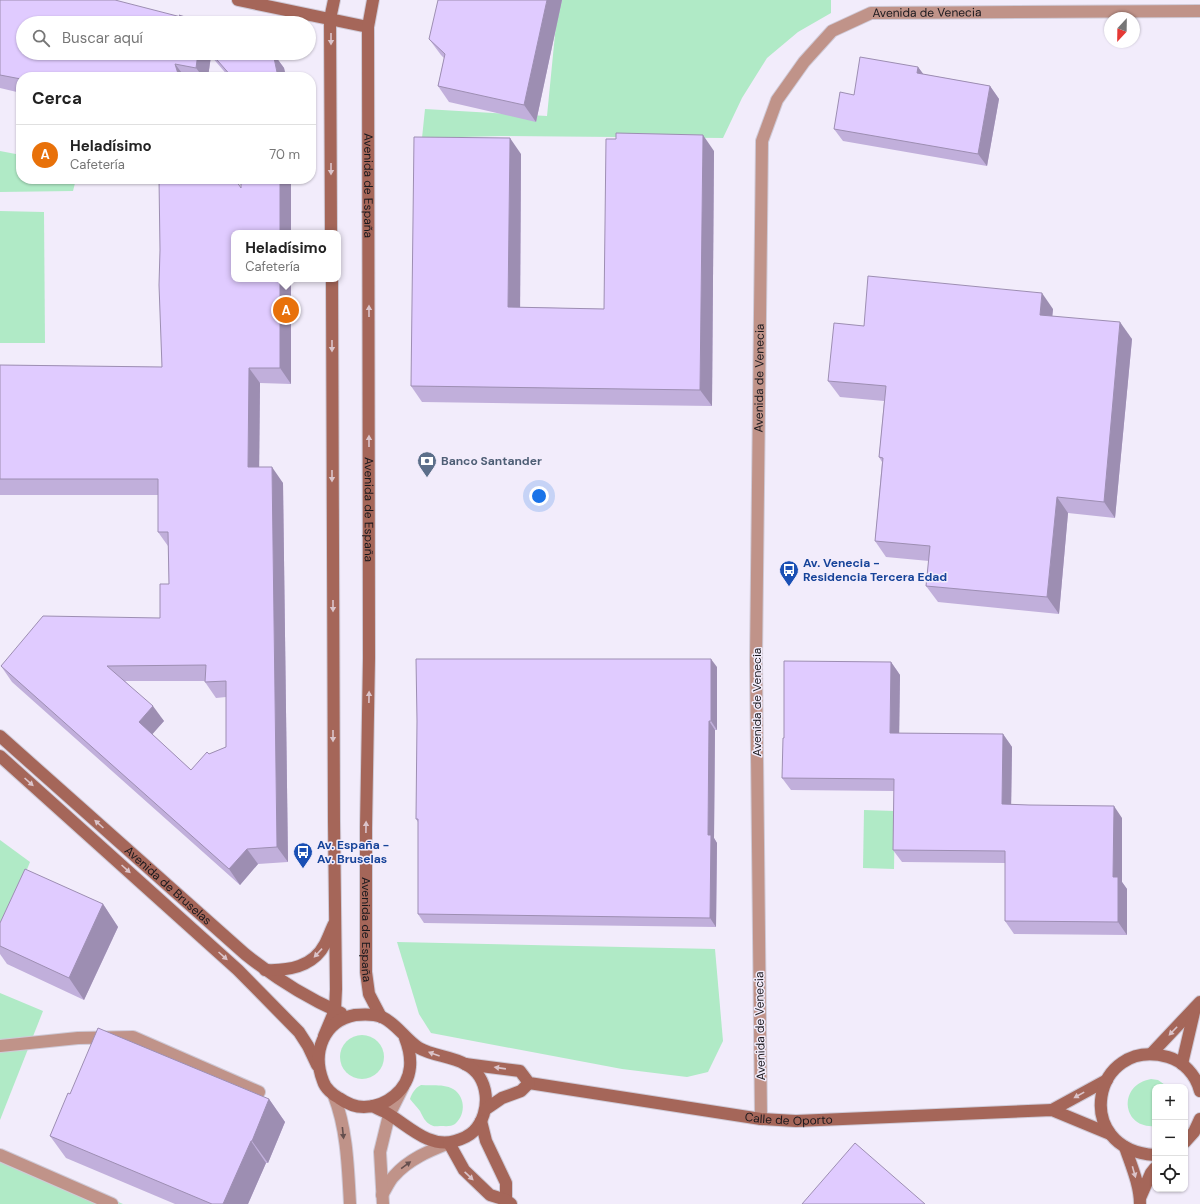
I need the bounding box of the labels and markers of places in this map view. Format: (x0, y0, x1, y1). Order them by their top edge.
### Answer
pin: A (273, 295, 299, 325)
bank icon: Banco Santander (416, 450, 438, 478)
place label: Banco Santander (441, 453, 542, 469)
place label: Av. Venecia - Residencia Tercera Edad (803, 555, 947, 585)
bus stop icon: Av. Venecia - Residencia Tercera Edad (778, 559, 800, 587)
place label: Av. España - Av. Bruselas (317, 837, 389, 867)
bus stop icon: Av. España - Av. Bruselas (292, 841, 314, 869)

